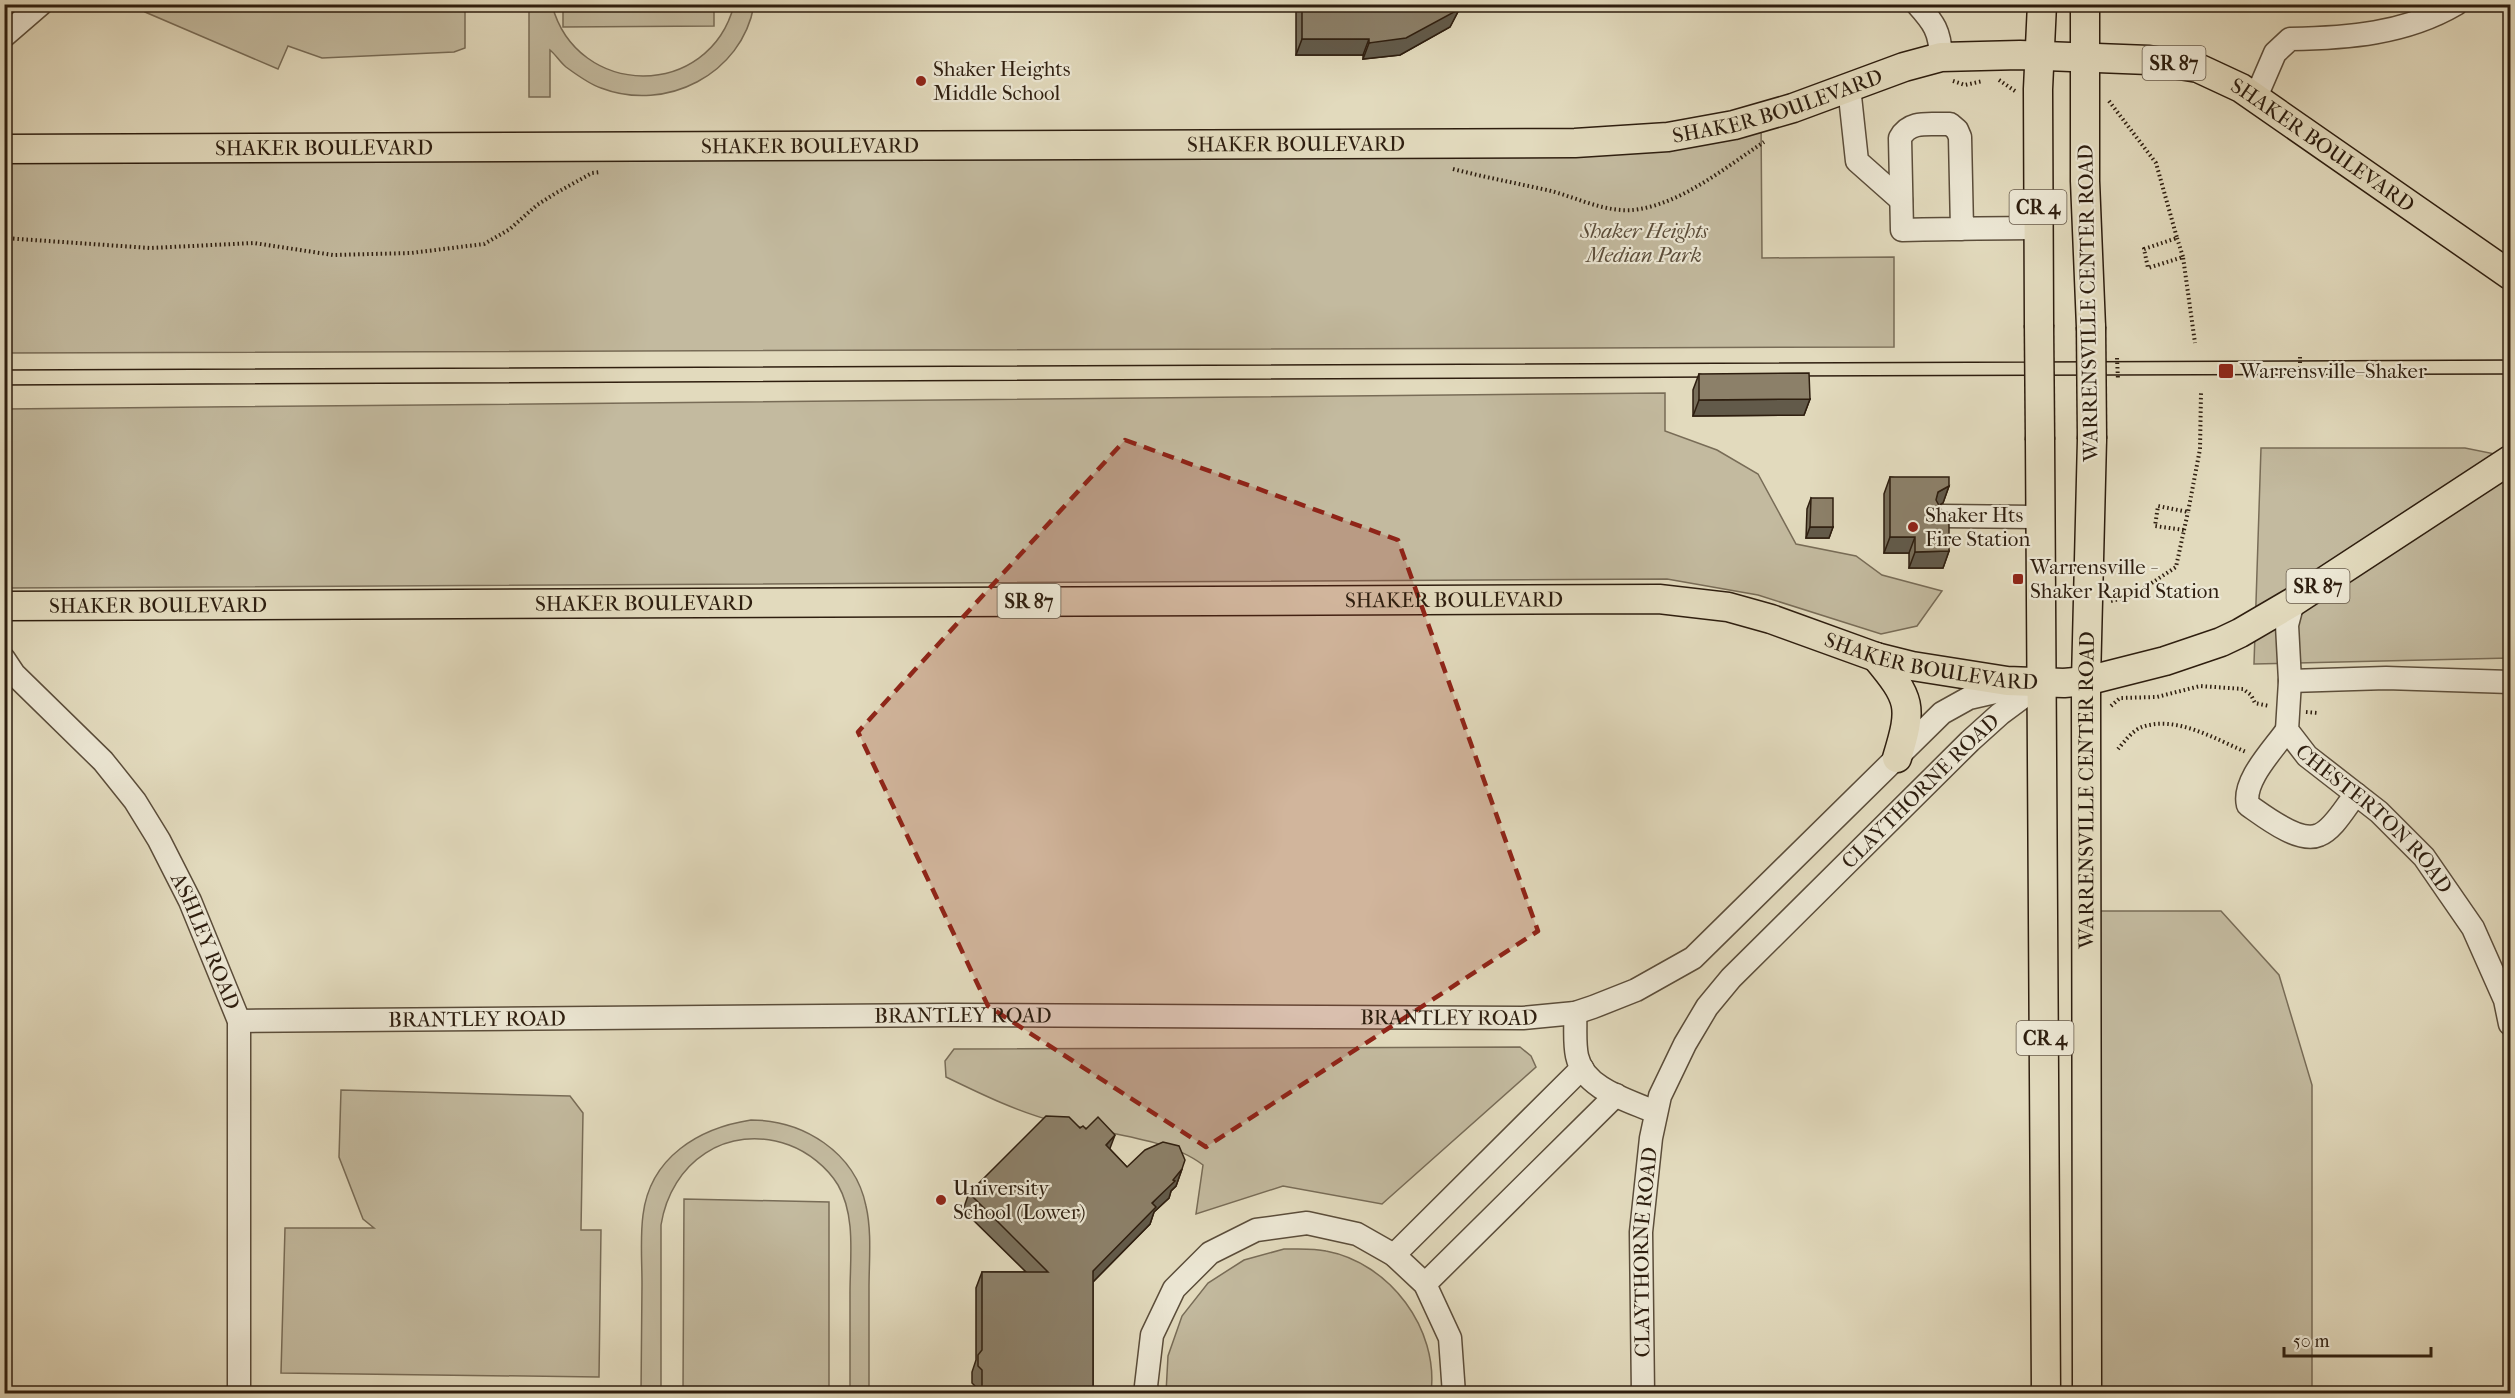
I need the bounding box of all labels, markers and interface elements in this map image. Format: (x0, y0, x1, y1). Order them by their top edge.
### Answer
road number: SR 87 (2142, 46, 2206, 80)
place label: Shaker Heights Middle School (933, 57, 1071, 105)
street label: SHAKER BOULEVARD (1670, 64, 1886, 148)
street label: SHAKER BOULEVARD (2227, 73, 2419, 217)
marker: Shaker Heights Middle School (914, 74, 928, 88)
street label: SHAKER BOULEVARD (1187, 132, 1405, 156)
street label: SHAKER BOULEVARD (701, 134, 919, 158)
street label: SHAKER BOULEVARD (215, 135, 433, 160)
street label: WARRENSVILLE CENTER ROAD (2073, 144, 2103, 463)
road number: CR 4 (2010, 190, 2066, 224)
park label: Shaker Heights Median Park (1579, 219, 1709, 267)
place label: Warrensville–Shaker (2239, 359, 2427, 383)
marker: Warrensville–Shaker (2217, 362, 2235, 380)
place label: Shaker Hts Fire Station (1925, 503, 2030, 551)
marker: Shaker Hts Fire Station (1906, 520, 1920, 534)
place label: Warrensville - Shaker Rapid Station (2029, 555, 2220, 603)
road number: SR 87 (2286, 569, 2350, 603)
marker: Warrensville - Shaker Rapid Station (2011, 572, 2025, 586)
road number: SR 87 (998, 584, 1060, 618)
street label: SHAKER BOULEVARD (1345, 587, 1563, 612)
street label: SHAKER BOULEVARD (535, 591, 753, 616)
street label: SHAKER BOULEVARD (49, 593, 267, 618)
street label: SHAKER BOULEVARD (1821, 627, 2038, 694)
street label: WARRENSVILLE CENTER ROAD (2074, 631, 2099, 950)
street label: CLAYTHORNE ROAD (1837, 709, 2004, 873)
street label: CHESTERTON ROAD (2290, 740, 2457, 898)
street label: ASHLEY ROAD (165, 868, 245, 1013)
street label: BRANTLEY ROAD (874, 1003, 1052, 1028)
street label: BRANTLEY ROAD (1360, 1005, 1539, 1030)
street label: BRANTLEY ROAD (388, 1006, 566, 1032)
road number: CR 4 (2016, 1021, 2074, 1055)
street label: CLAYTHORNE ROAD (1629, 1146, 1662, 1357)
place label: University School (Lower) (953, 1176, 1086, 1224)
marker: University School (Lower) (934, 1193, 948, 1207)
scale bar (2284, 1320, 2431, 1358)
text: 50 m (2293, 1331, 2330, 1352)

